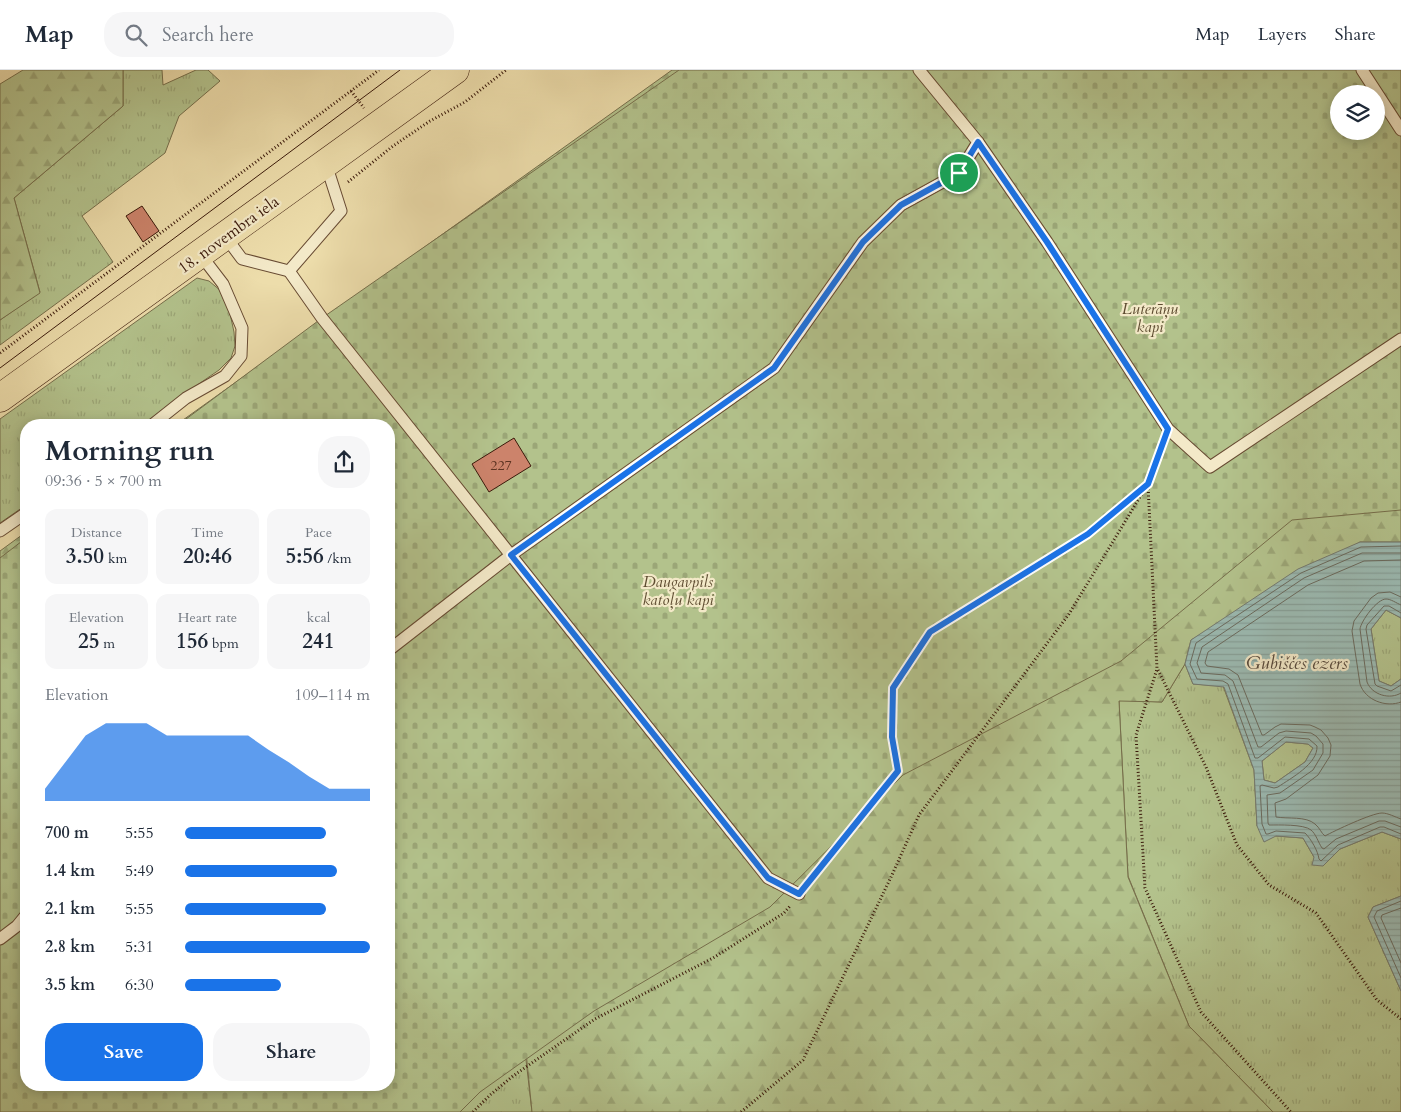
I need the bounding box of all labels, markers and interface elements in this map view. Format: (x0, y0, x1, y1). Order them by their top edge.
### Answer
search box (104, 12, 454, 57)
text: Map (25, 18, 74, 51)
icon: search (122, 21, 150, 49)
text: Search here (162, 22, 254, 48)
text: Map (1195, 22, 1230, 47)
text: Layers (1258, 22, 1307, 47)
text: Share (1335, 22, 1376, 47)
map controls (1330, 85, 1385, 140)
button: layers (1330, 85, 1385, 140)
pin (938, 152, 980, 194)
icon: arrive (945, 159, 973, 187)
street label: 18. novembra iela (174, 191, 284, 279)
park label: Luterāņu kapi (1122, 298, 1178, 338)
text: Morning run (45, 432, 214, 470)
button: share (318, 436, 370, 488)
house number: 227 (490, 456, 512, 475)
text: 09:36 · 5 × 700 m (45, 470, 162, 492)
text: Distance (71, 523, 122, 542)
text: Time (191, 523, 224, 542)
text: Pace (305, 523, 332, 542)
text: 3.50 (66, 542, 104, 571)
text: 20:46 (183, 542, 232, 571)
text: 5:56 (285, 542, 324, 571)
text: km (104, 549, 127, 568)
text: /km (324, 549, 352, 568)
park label: Daugavpils katoļu kapi (642, 571, 714, 611)
text: Elevation (69, 608, 124, 627)
text: Heart rate (178, 608, 237, 627)
text: kcal (307, 608, 330, 627)
text: 25 (78, 627, 99, 656)
text: 156 (176, 627, 208, 656)
text: 241 (302, 627, 335, 656)
text: m (99, 634, 115, 653)
text: bpm (208, 634, 239, 653)
water label: Gubiščes ezers (1246, 651, 1348, 676)
text: Elevation (45, 684, 109, 706)
text: 109–114 m (294, 684, 370, 706)
text: 700 m (45, 822, 89, 844)
text: 5:55 (125, 822, 154, 844)
text: 1.4 km (45, 860, 95, 882)
text: 5:49 (125, 860, 154, 882)
text: 2.1 km (45, 898, 95, 920)
text: 5:55 (125, 898, 154, 920)
text: 2.8 km (45, 936, 95, 958)
text: 5:31 (125, 936, 154, 958)
text: 3.5 km (45, 974, 95, 996)
text: 6:30 (125, 974, 154, 996)
button: Save (45, 1023, 203, 1081)
button: Share (213, 1023, 370, 1081)

